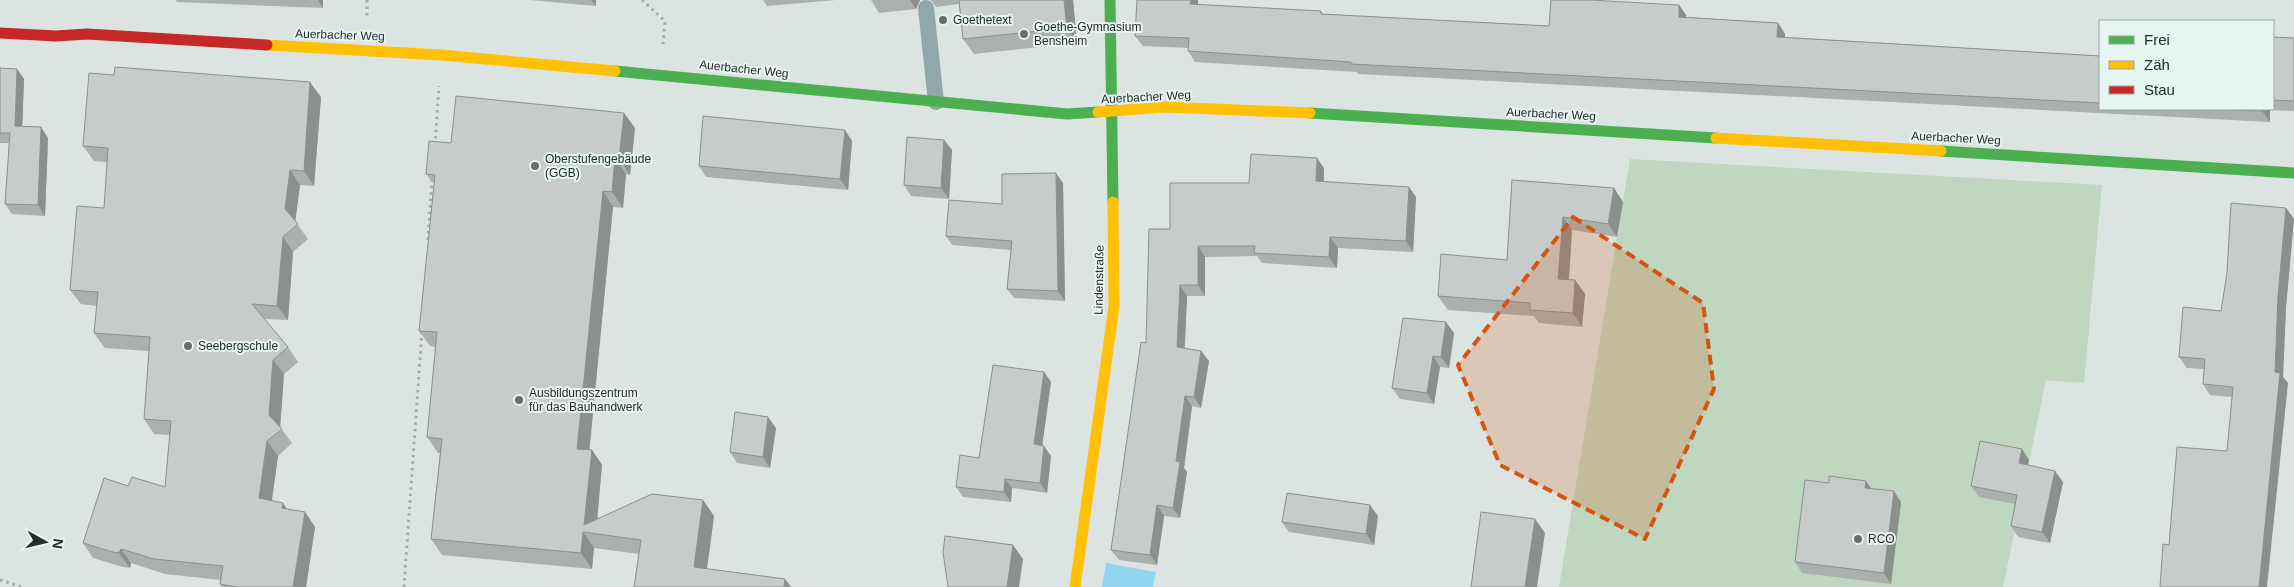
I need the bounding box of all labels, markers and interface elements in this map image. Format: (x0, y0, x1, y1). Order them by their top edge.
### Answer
place label: Goethetext (953, 13, 1012, 27)
marker: Goethetext (937, 14, 949, 26)
place label: Goethe-Gymnasium Bensheim (1034, 20, 1141, 48)
legend (2099, 20, 2274, 110)
street label: Auerbacher Weg (295, 26, 385, 44)
marker: Goethe-Gymnasium Bensheim (1018, 28, 1030, 40)
text: Frei (2144, 31, 2170, 48)
text: Zäh (2144, 56, 2170, 73)
street label: Auerbacher Weg (699, 57, 789, 81)
text: Stau (2144, 81, 2175, 98)
street label: Auerbacher Weg (1101, 88, 1191, 106)
street label: Auerbacher Weg (1506, 105, 1596, 123)
street label: Auerbacher Weg (1911, 129, 2001, 147)
place label: Oberstufengebäude (GGB) (545, 152, 651, 180)
marker: Oberstufengebäude (GGB) (529, 160, 541, 172)
street label: Lindenstraße (1091, 245, 1107, 315)
place label: Seebergschule (198, 339, 278, 353)
marker: Seebergschule (182, 340, 194, 352)
place label: Ausbildungszentrum für das Bauhandwerk (529, 386, 643, 414)
marker: Ausbildungszentrum für das Bauhandwerk (513, 394, 525, 406)
north arrow (20, 517, 70, 567)
place label: RCO (1868, 532, 1895, 546)
marker: RCO (1852, 533, 1864, 545)
text: N (49, 538, 67, 550)

